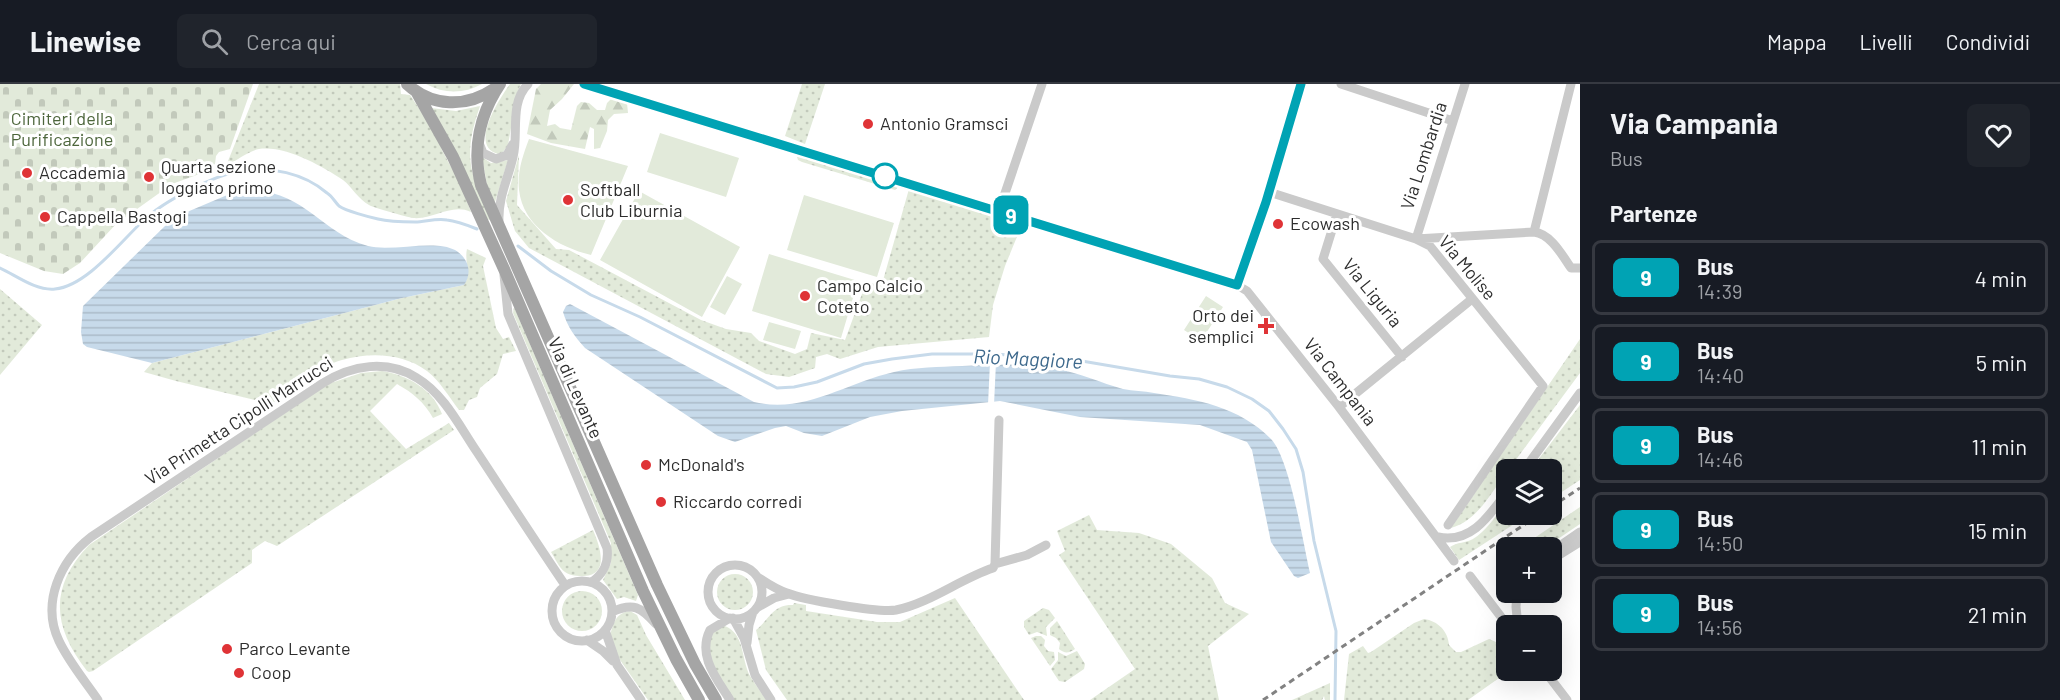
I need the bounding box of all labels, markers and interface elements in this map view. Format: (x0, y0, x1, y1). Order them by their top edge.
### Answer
search box (177, 14, 597, 68)
text: Linewise (30, 24, 141, 58)
icon: search (198, 25, 231, 58)
text: Cerca qui (246, 28, 336, 54)
text: Mappa (1767, 29, 1827, 54)
text: Livelli (1860, 29, 1913, 54)
text: Condividi (1946, 29, 2030, 54)
street label: Via Lombardia (1395, 99, 1451, 212)
button: heart (1967, 104, 2030, 167)
text: Via Campania (1610, 106, 1778, 140)
park label: Cimiteri della Purificazione (11, 107, 113, 150)
place label: Antonio Gramsci (880, 112, 1009, 134)
marker: Antonio Gramsci (861, 117, 875, 131)
text: Bus (1610, 146, 1643, 170)
place label: Quarta sezione loggiato primo (161, 155, 276, 198)
place label: Accademia (39, 161, 126, 183)
unlabelled marker (872, 163, 898, 189)
marker: Accademia (20, 166, 34, 180)
marker: Quarta sezione loggiato primo (142, 170, 156, 184)
place label: Softball Club Liburnia (580, 178, 682, 221)
marker: Softball Club Liburnia (561, 193, 575, 207)
line badge: 9 (992, 196, 1030, 234)
text: Partenze (1610, 200, 1698, 226)
text: 9 (1005, 203, 1017, 228)
place label: Cappella Bastogi (57, 205, 187, 227)
marker: Cappella Bastogi (38, 210, 52, 224)
place label: Ecowash (1290, 212, 1360, 234)
marker: Ecowash (1271, 217, 1285, 231)
street label: Via Molise (1434, 231, 1501, 304)
street label: Via Liguria (1338, 253, 1407, 331)
text: Bus (1697, 253, 1734, 279)
text: 9 (1640, 265, 1652, 290)
text: 4 min (1975, 265, 2027, 291)
place label: Campo Calcio Coteto (817, 274, 923, 317)
text: 14:39 (1697, 279, 1743, 303)
marker: Campo Calcio Coteto (798, 289, 812, 303)
place label: Orto dei semplici (1188, 304, 1254, 347)
marker: Orto dei semplici (1259, 319, 1273, 333)
street label: Via di Levante (544, 333, 608, 442)
street label: Via Campania (1300, 333, 1382, 430)
text: Bus (1697, 337, 1734, 363)
water label: Rio Maggiore (973, 343, 1083, 373)
text: 9 (1640, 349, 1652, 374)
text: 5 min (1976, 349, 2027, 375)
street label: Via Primetta Cipolli Marrucci (140, 351, 337, 489)
text: 14:40 (1697, 363, 1744, 387)
text: Bus (1697, 421, 1734, 447)
text: 9 (1640, 433, 1652, 458)
text: 11 min (1971, 433, 2027, 459)
text: 14:46 (1697, 447, 1743, 471)
place label: McDonald's (658, 453, 745, 475)
marker: McDonald's (639, 458, 653, 472)
map controls (1496, 459, 1562, 681)
button: layers (1496, 459, 1562, 525)
place label: Riccardo corredi (673, 490, 802, 512)
marker: Riccardo corredi (654, 495, 668, 509)
text: Bus (1697, 505, 1734, 531)
text: 9 (1640, 517, 1652, 542)
text: 15 min (1968, 517, 2027, 543)
text: 14:50 (1697, 531, 1743, 555)
button: + (1496, 537, 1562, 603)
text: Bus (1697, 589, 1734, 615)
text: 9 (1640, 601, 1652, 626)
text: 21 min (1968, 601, 2027, 627)
button: − (1496, 615, 1562, 681)
text: 14:56 (1697, 615, 1742, 639)
place label: Parco Levante (239, 637, 351, 659)
marker: Parco Levante (220, 642, 234, 656)
place label: Coop (251, 661, 291, 683)
marker: Coop (232, 666, 246, 680)

